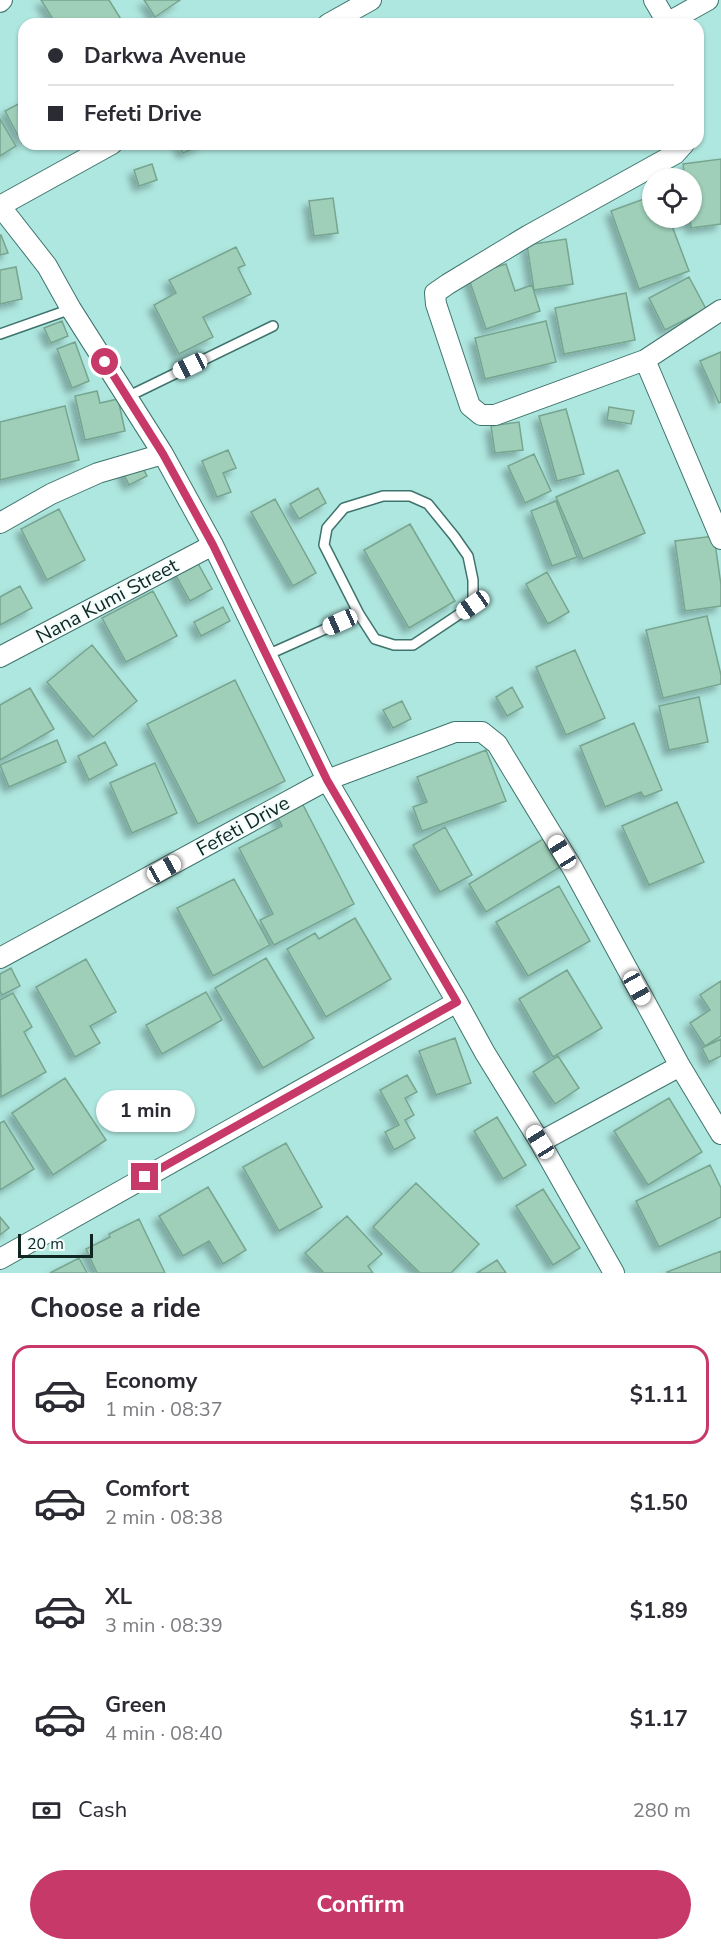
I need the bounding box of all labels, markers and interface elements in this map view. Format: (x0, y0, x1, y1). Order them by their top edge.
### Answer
text: Darkwa Avenue (84, 41, 246, 71)
text: Fefeti Drive (84, 99, 202, 129)
map controls (642, 168, 702, 228)
button: locate (642, 168, 702, 228)
route start (91, 348, 118, 375)
car (170, 350, 210, 382)
street label: Nana Kumi Street (31, 552, 184, 650)
car (453, 587, 493, 623)
car (320, 606, 360, 638)
street label: Fefeti Drive (192, 789, 294, 863)
car (545, 832, 579, 872)
car (144, 852, 184, 886)
car (620, 968, 654, 1008)
callout: 1 min (96, 1090, 195, 1132)
text: 1 min (120, 1097, 171, 1124)
car (523, 1122, 557, 1162)
route end (131, 1163, 158, 1190)
scale bar (18, 1231, 93, 1258)
text: 20 m (27, 1233, 64, 1255)
text: Choose a ride (30, 1290, 201, 1327)
text: Economy (105, 1366, 197, 1396)
icon: car (33, 1368, 87, 1422)
text: $1.11 (630, 1380, 688, 1410)
text: 1 min · 08:37 (105, 1396, 223, 1423)
text: Comfort (105, 1474, 189, 1504)
icon: car (33, 1476, 87, 1530)
text: $1.50 (630, 1488, 688, 1518)
text: 2 min · 08:38 (105, 1504, 223, 1531)
text: XL (105, 1582, 132, 1612)
icon: car (33, 1584, 87, 1638)
text: $1.89 (630, 1596, 688, 1626)
text: 3 min · 08:39 (105, 1612, 223, 1639)
text: Green (105, 1690, 166, 1720)
icon: car (33, 1692, 87, 1746)
text: $1.17 (630, 1704, 688, 1734)
text: 4 min · 08:40 (105, 1720, 223, 1747)
icon: cash (30, 1794, 63, 1827)
text: Cash (78, 1795, 127, 1825)
text: 280 m (633, 1797, 691, 1824)
button: Confirm (30, 1870, 691, 1939)

